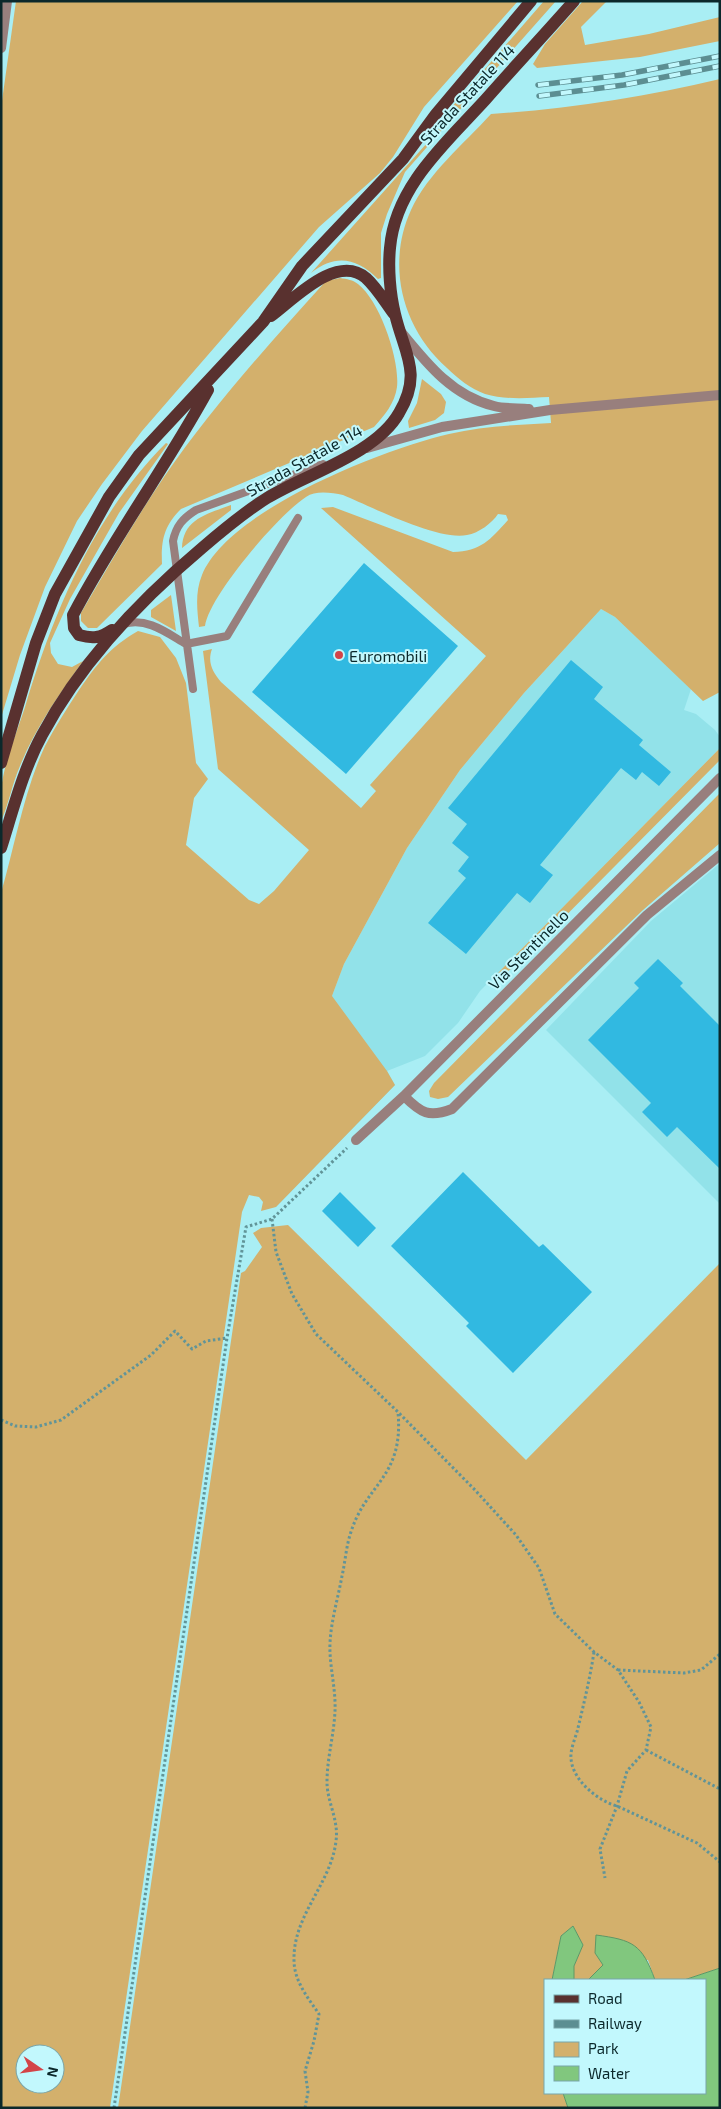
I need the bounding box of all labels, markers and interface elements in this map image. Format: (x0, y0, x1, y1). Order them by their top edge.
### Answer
street label: Strada Statale 114 (416, 40, 518, 148)
street label: Strada Statale 114 (243, 420, 366, 500)
place label: Euromobili (349, 646, 427, 665)
marker: Euromobili (333, 649, 345, 661)
street label: Via Stentinello (484, 905, 572, 993)
legend (544, 1979, 706, 2094)
text: Road (588, 1989, 623, 2007)
text: Railway (588, 2014, 642, 2032)
text: Park (588, 2039, 619, 2057)
north arrow (15, 2044, 65, 2094)
text: Water (588, 2064, 630, 2082)
text: N (44, 2065, 63, 2079)

